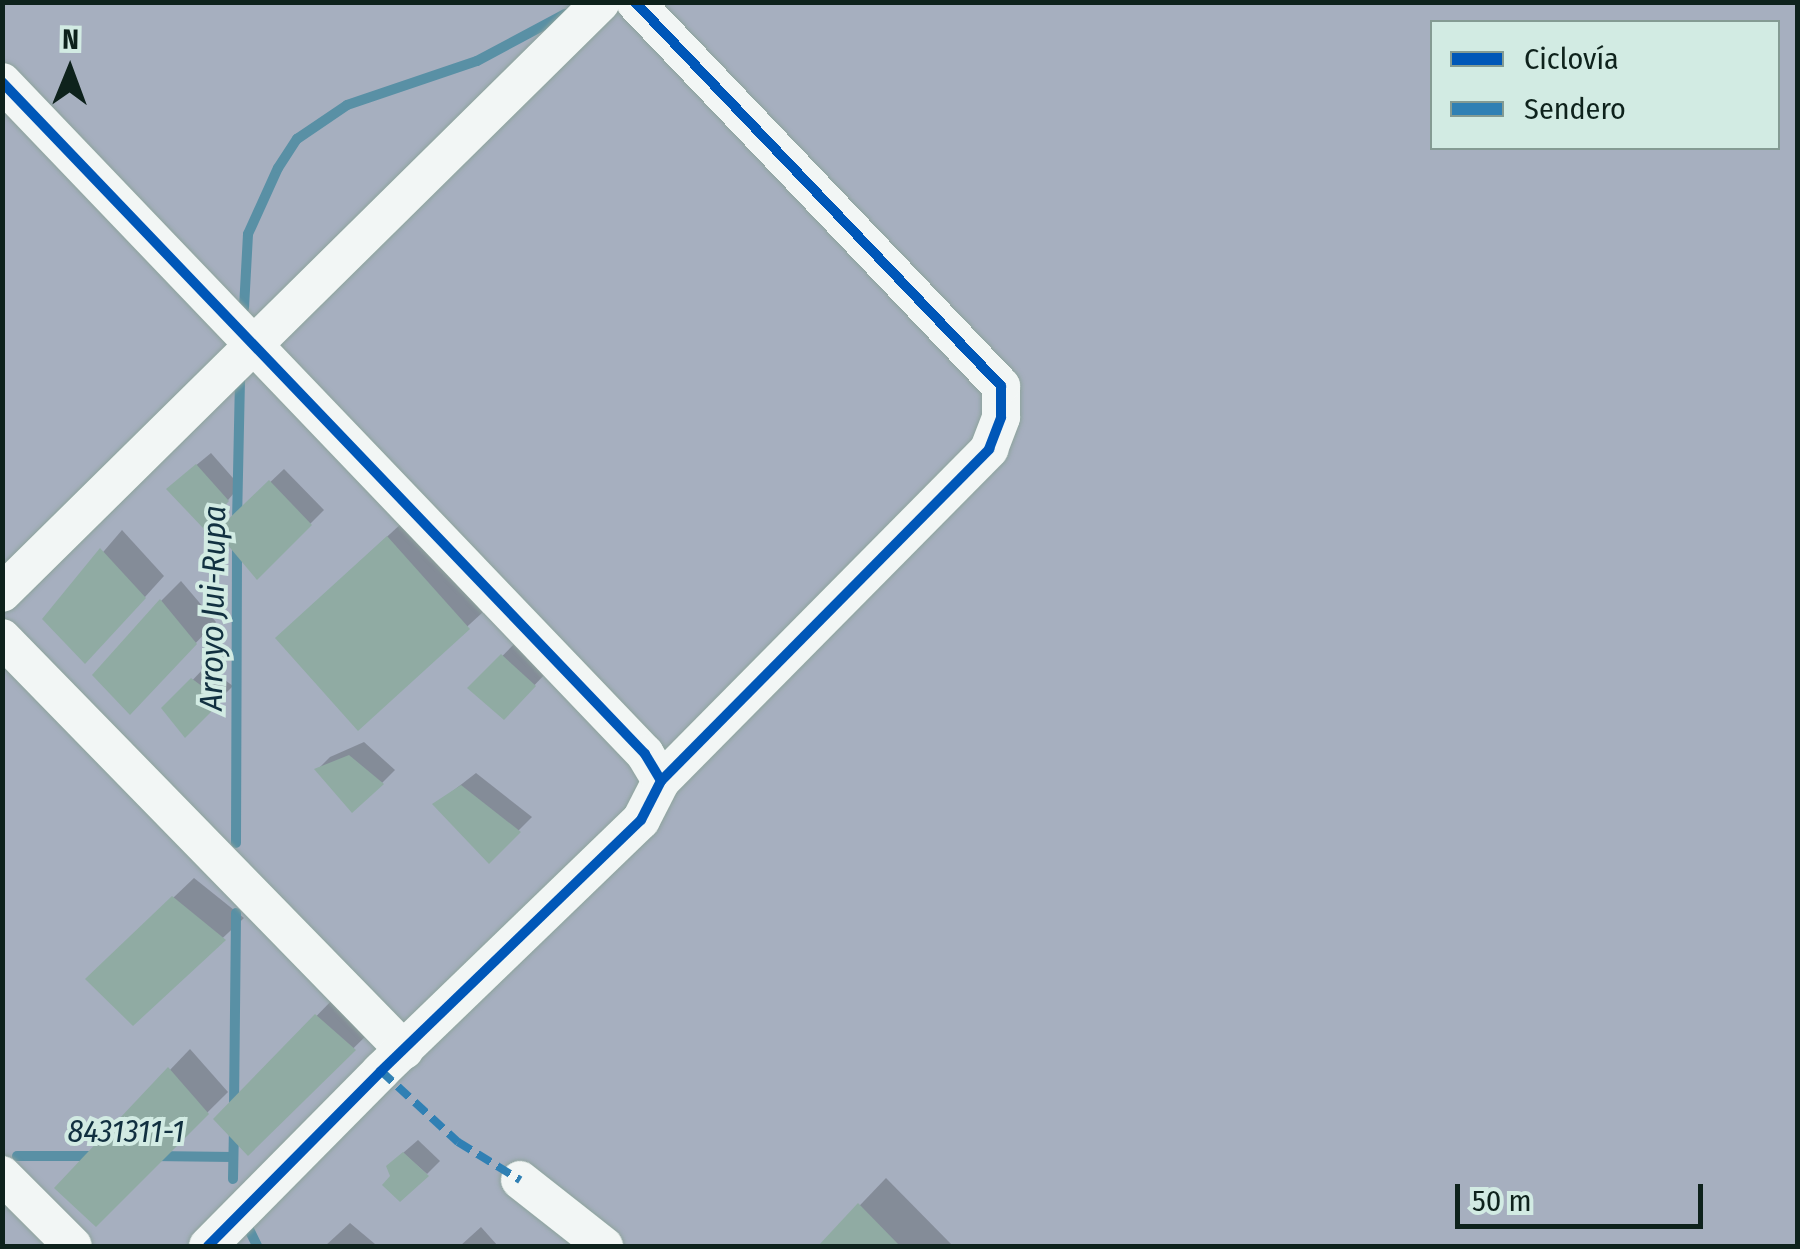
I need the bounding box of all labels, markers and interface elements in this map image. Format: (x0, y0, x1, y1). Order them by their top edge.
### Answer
north arrow (20, 20, 120, 120)
legend (1430, 20, 1780, 150)
text: N (62, 23, 79, 56)
text: Ciclovía (1524, 41, 1619, 77)
text: Sendero (1524, 91, 1626, 127)
water label: Arroyo Jui-Rupa (192, 505, 234, 711)
water label: 8431311-1 (67, 1112, 185, 1150)
scale bar (1460, 1164, 1708, 1226)
text: 50 m (1472, 1183, 1532, 1219)

